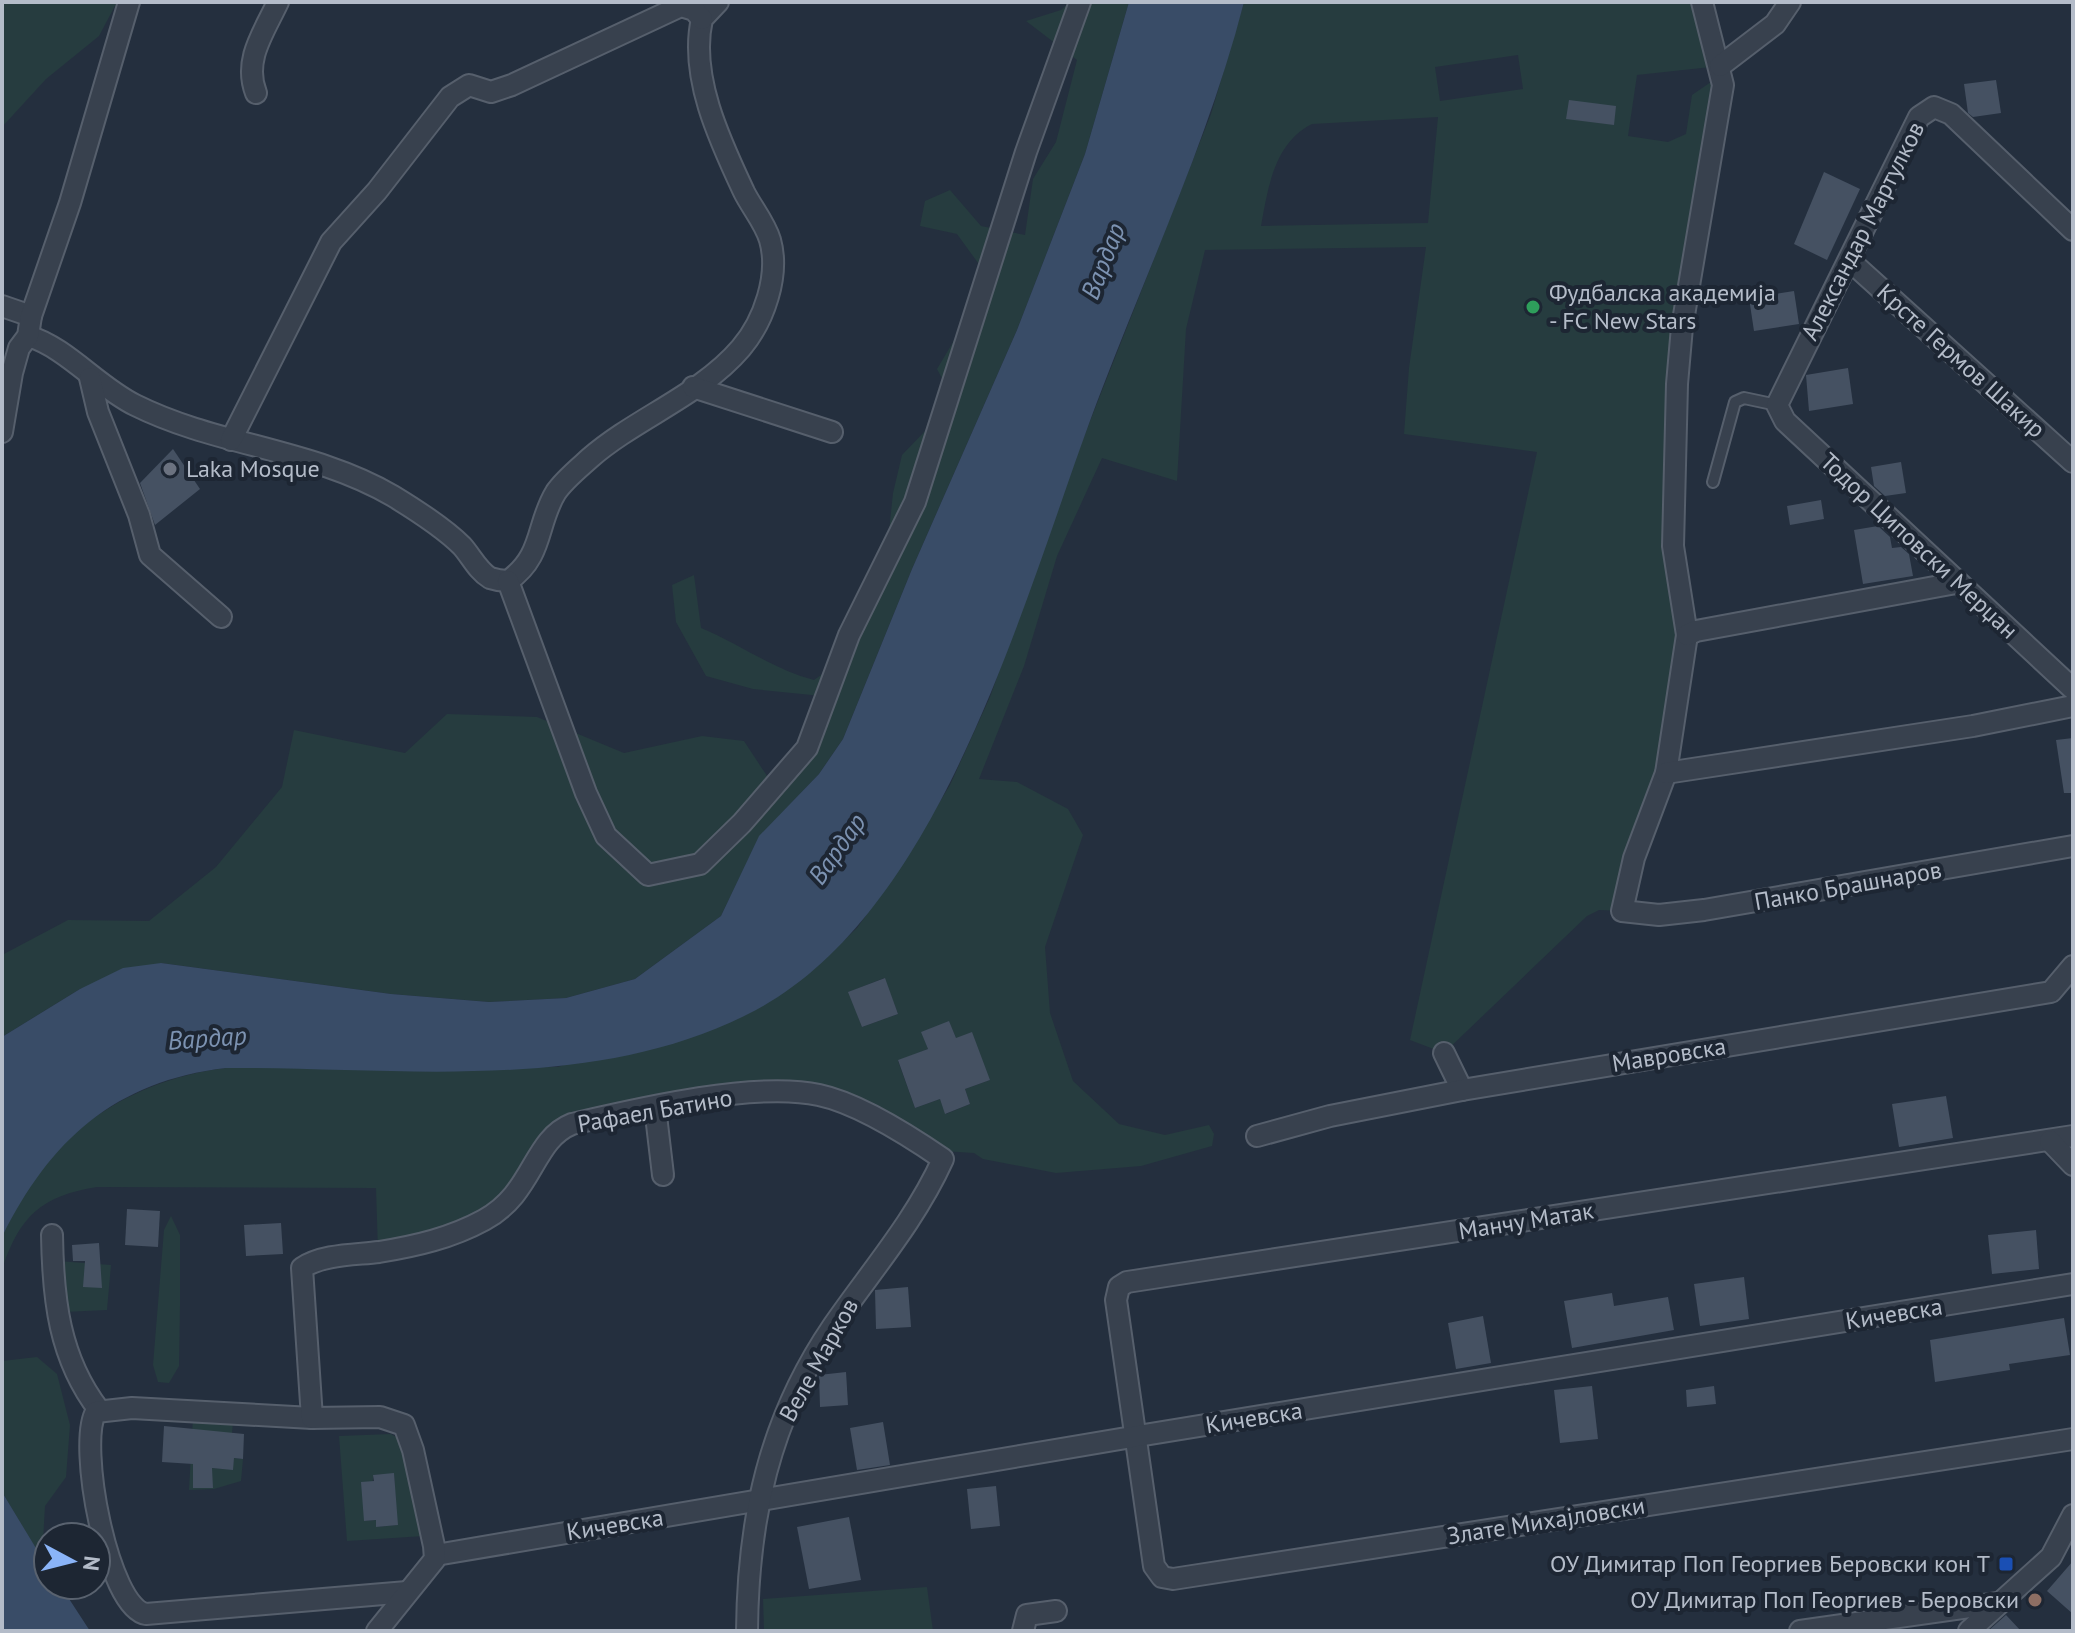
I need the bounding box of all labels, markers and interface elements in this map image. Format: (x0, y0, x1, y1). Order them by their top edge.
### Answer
street label: Александар Мартулков (1794, 116, 1931, 345)
water label: Вардар (1073, 218, 1132, 304)
place label: Фудбалска академија - FC New Stars (1549, 277, 1776, 336)
street label: Крсте Гермов Шакир (1871, 277, 2052, 444)
marker: Фудбалска академија - FC New Stars (1524, 298, 1542, 316)
street label: Тодор Циповски Мерџан (1814, 446, 2025, 645)
place label: Laka Mosque (186, 453, 320, 484)
marker: Laka Mosque (161, 460, 179, 478)
water label: Вардар (800, 807, 873, 891)
street label: Панко Брашнаров (1752, 854, 1944, 917)
water label: Вардар (166, 1018, 248, 1057)
street label: Мавровска (1610, 1030, 1728, 1079)
street label: Рафаел Батино (575, 1082, 735, 1139)
street label: Манчу Матак (1456, 1194, 1596, 1246)
street label: Кичевска (1843, 1291, 1945, 1336)
street label: Веле Марков (772, 1293, 865, 1427)
street label: Кичевска (1203, 1395, 1305, 1440)
street label: Злате Михајловски (1445, 1490, 1647, 1551)
street label: Кичевска (564, 1502, 666, 1547)
north arrow (32, 1521, 112, 1601)
place label: ОУ Димитар Поп Георгиев Беровски кон Т (1550, 1548, 1990, 1579)
text: N (77, 1555, 107, 1572)
marker: ОУ Димитар Поп Георгиев Беровски кон Т (1997, 1555, 2015, 1573)
place label: ОУ Димитар Поп Георгиев - Беровски (1630, 1584, 2019, 1615)
marker: ОУ Димитар Поп Георгиев - Беровски (2026, 1591, 2044, 1609)

